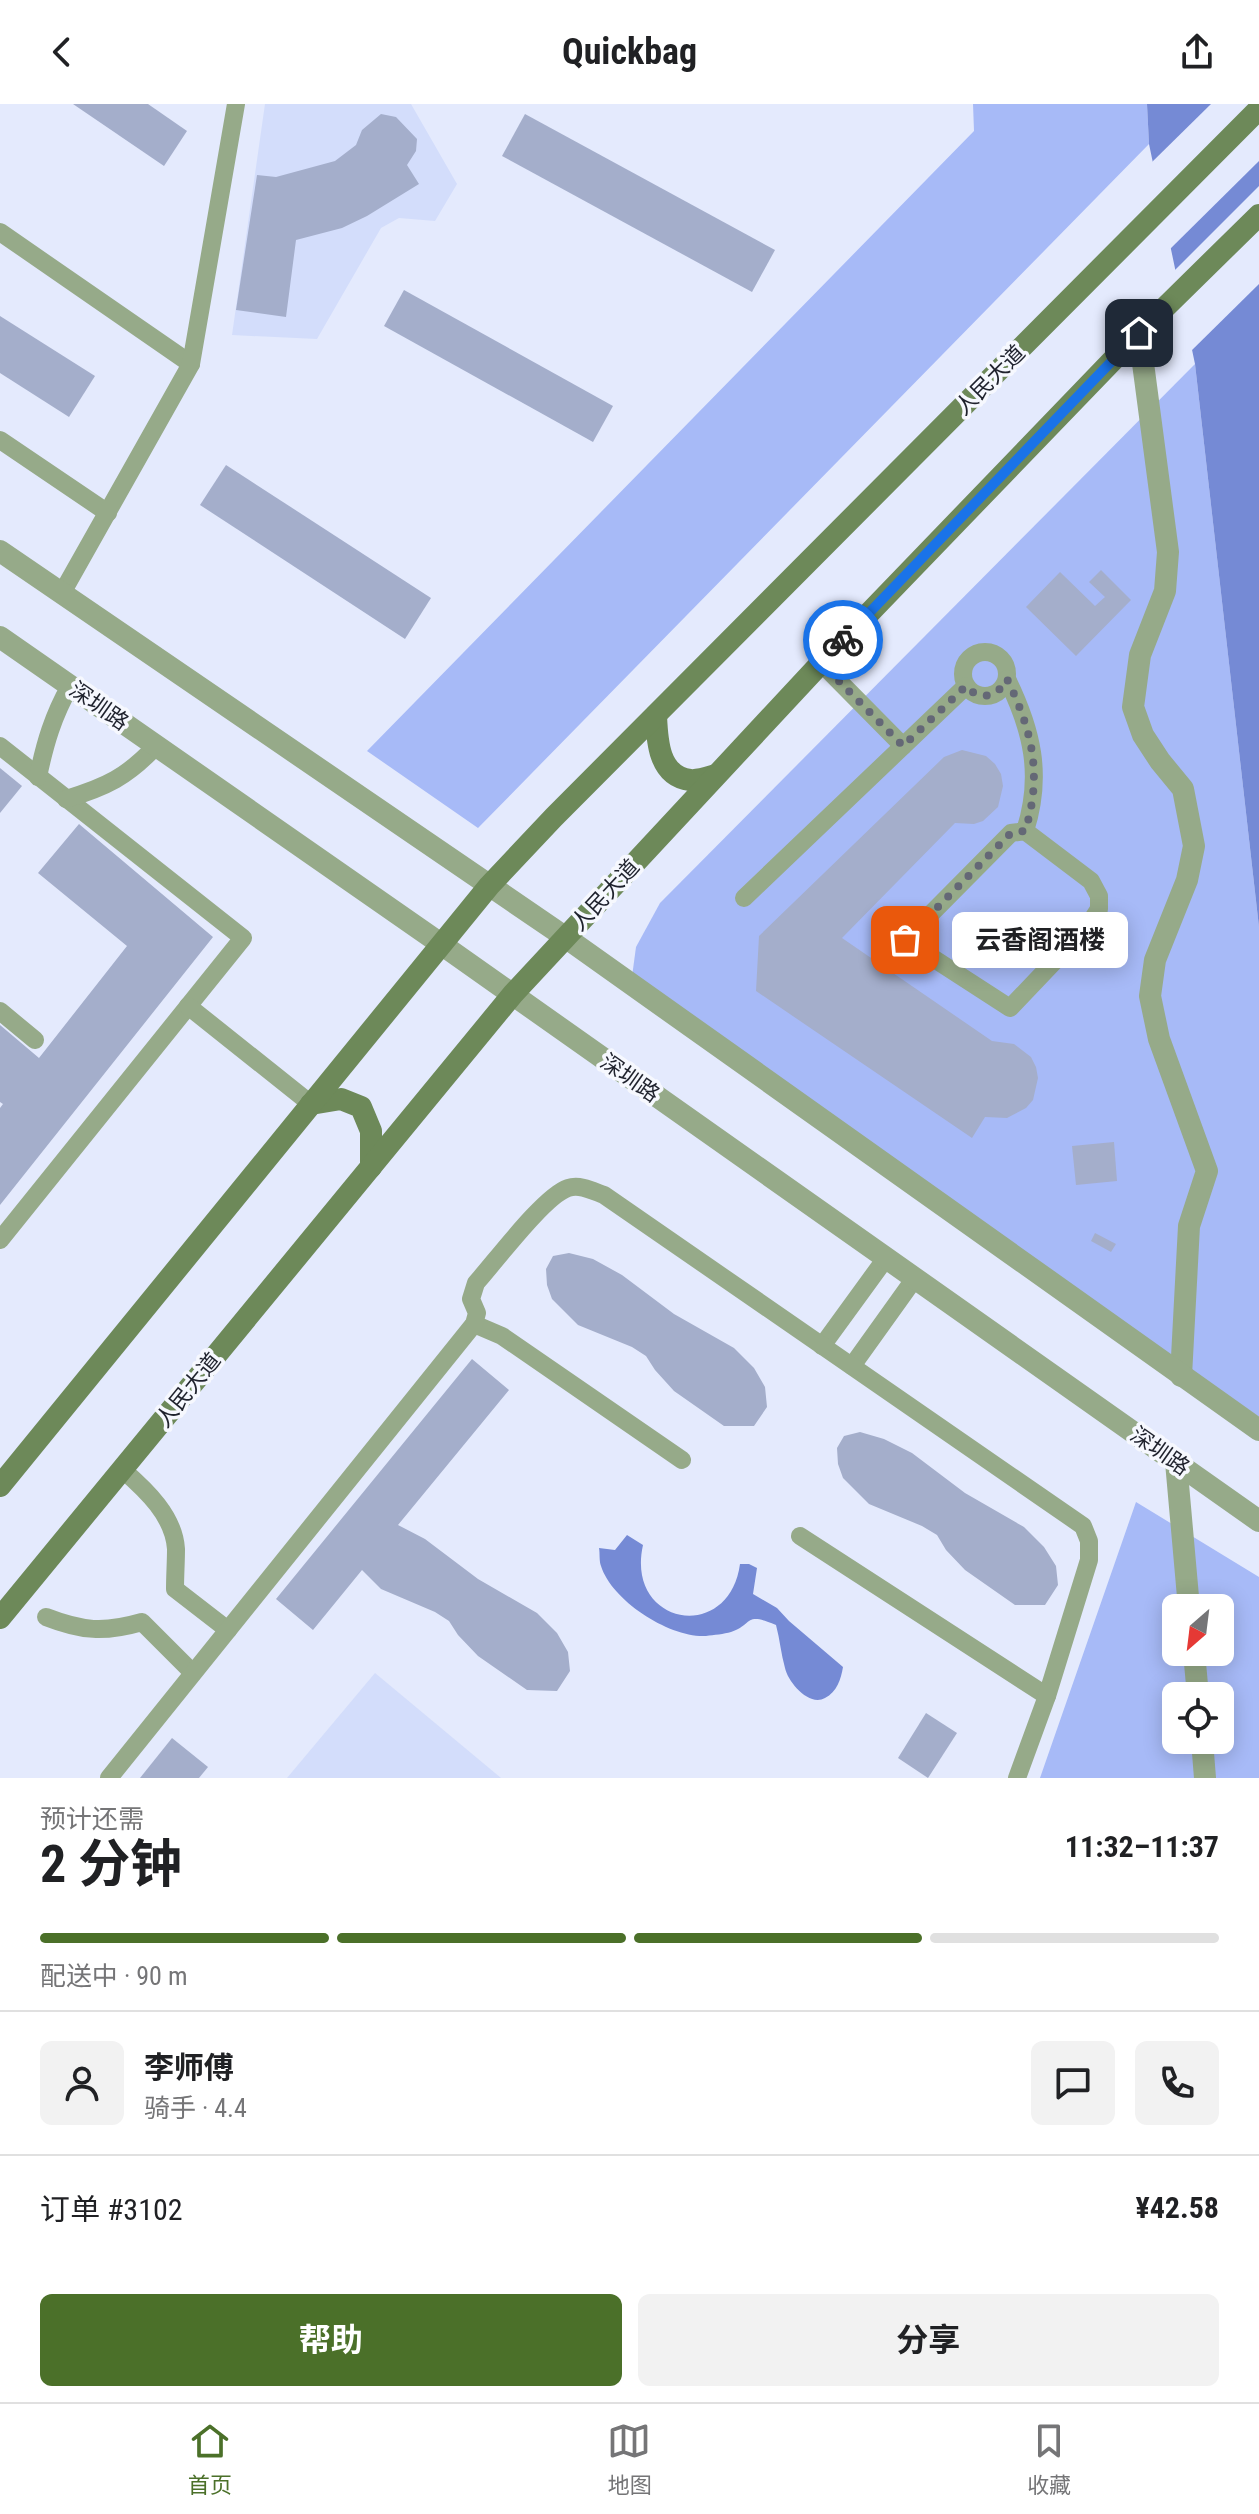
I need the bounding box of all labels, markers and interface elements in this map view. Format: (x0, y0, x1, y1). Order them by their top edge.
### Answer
icon: back (40, 30, 84, 74)
icon: share (1175, 30, 1219, 74)
text: Quickbag (562, 31, 697, 73)
pin (1105, 299, 1173, 367)
icon: home (1117, 311, 1161, 355)
street label: 人民大道 (950, 340, 1030, 420)
courier (803, 600, 883, 680)
icon: bike (821, 618, 865, 662)
street label: 深圳路 (65, 677, 133, 735)
street label: 人民大道 (566, 854, 644, 936)
pin (871, 906, 939, 974)
callout: 云香阁酒楼 (953, 912, 1129, 968)
icon: bag (883, 918, 927, 962)
text: 云香阁酒楼 (975, 925, 1105, 955)
street label: 深圳路 (596, 1049, 664, 1107)
street label: 人民大道 (151, 1348, 225, 1432)
street label: 深圳路 (1126, 1422, 1194, 1480)
north arrow (1162, 1594, 1234, 1666)
map controls (1162, 1594, 1234, 1754)
button: locate (1162, 1682, 1234, 1754)
text: 预计还需 (40, 1804, 144, 1834)
text: 11:32–11:37 (1065, 1829, 1219, 1864)
text: 2 分钟 (40, 1834, 182, 1895)
text: 配送中 · 90 m (40, 1961, 187, 1991)
button: person (40, 2041, 124, 2125)
button: chat (1031, 2041, 1115, 2125)
button: phone (1135, 2041, 1219, 2125)
text: 李师傅 (144, 2050, 234, 2085)
text: 骑手 · 4.4 (144, 2093, 247, 2123)
text: ¥42.58 (1135, 2190, 1219, 2225)
text: 订单 #3102 (40, 2192, 183, 2227)
button: 帮助 (40, 2294, 622, 2386)
button: 分享 (638, 2294, 1219, 2386)
tab: 首页 (188, 2419, 232, 2499)
tab: 地图 (607, 2419, 651, 2499)
tab: 收藏 (1027, 2419, 1071, 2499)

